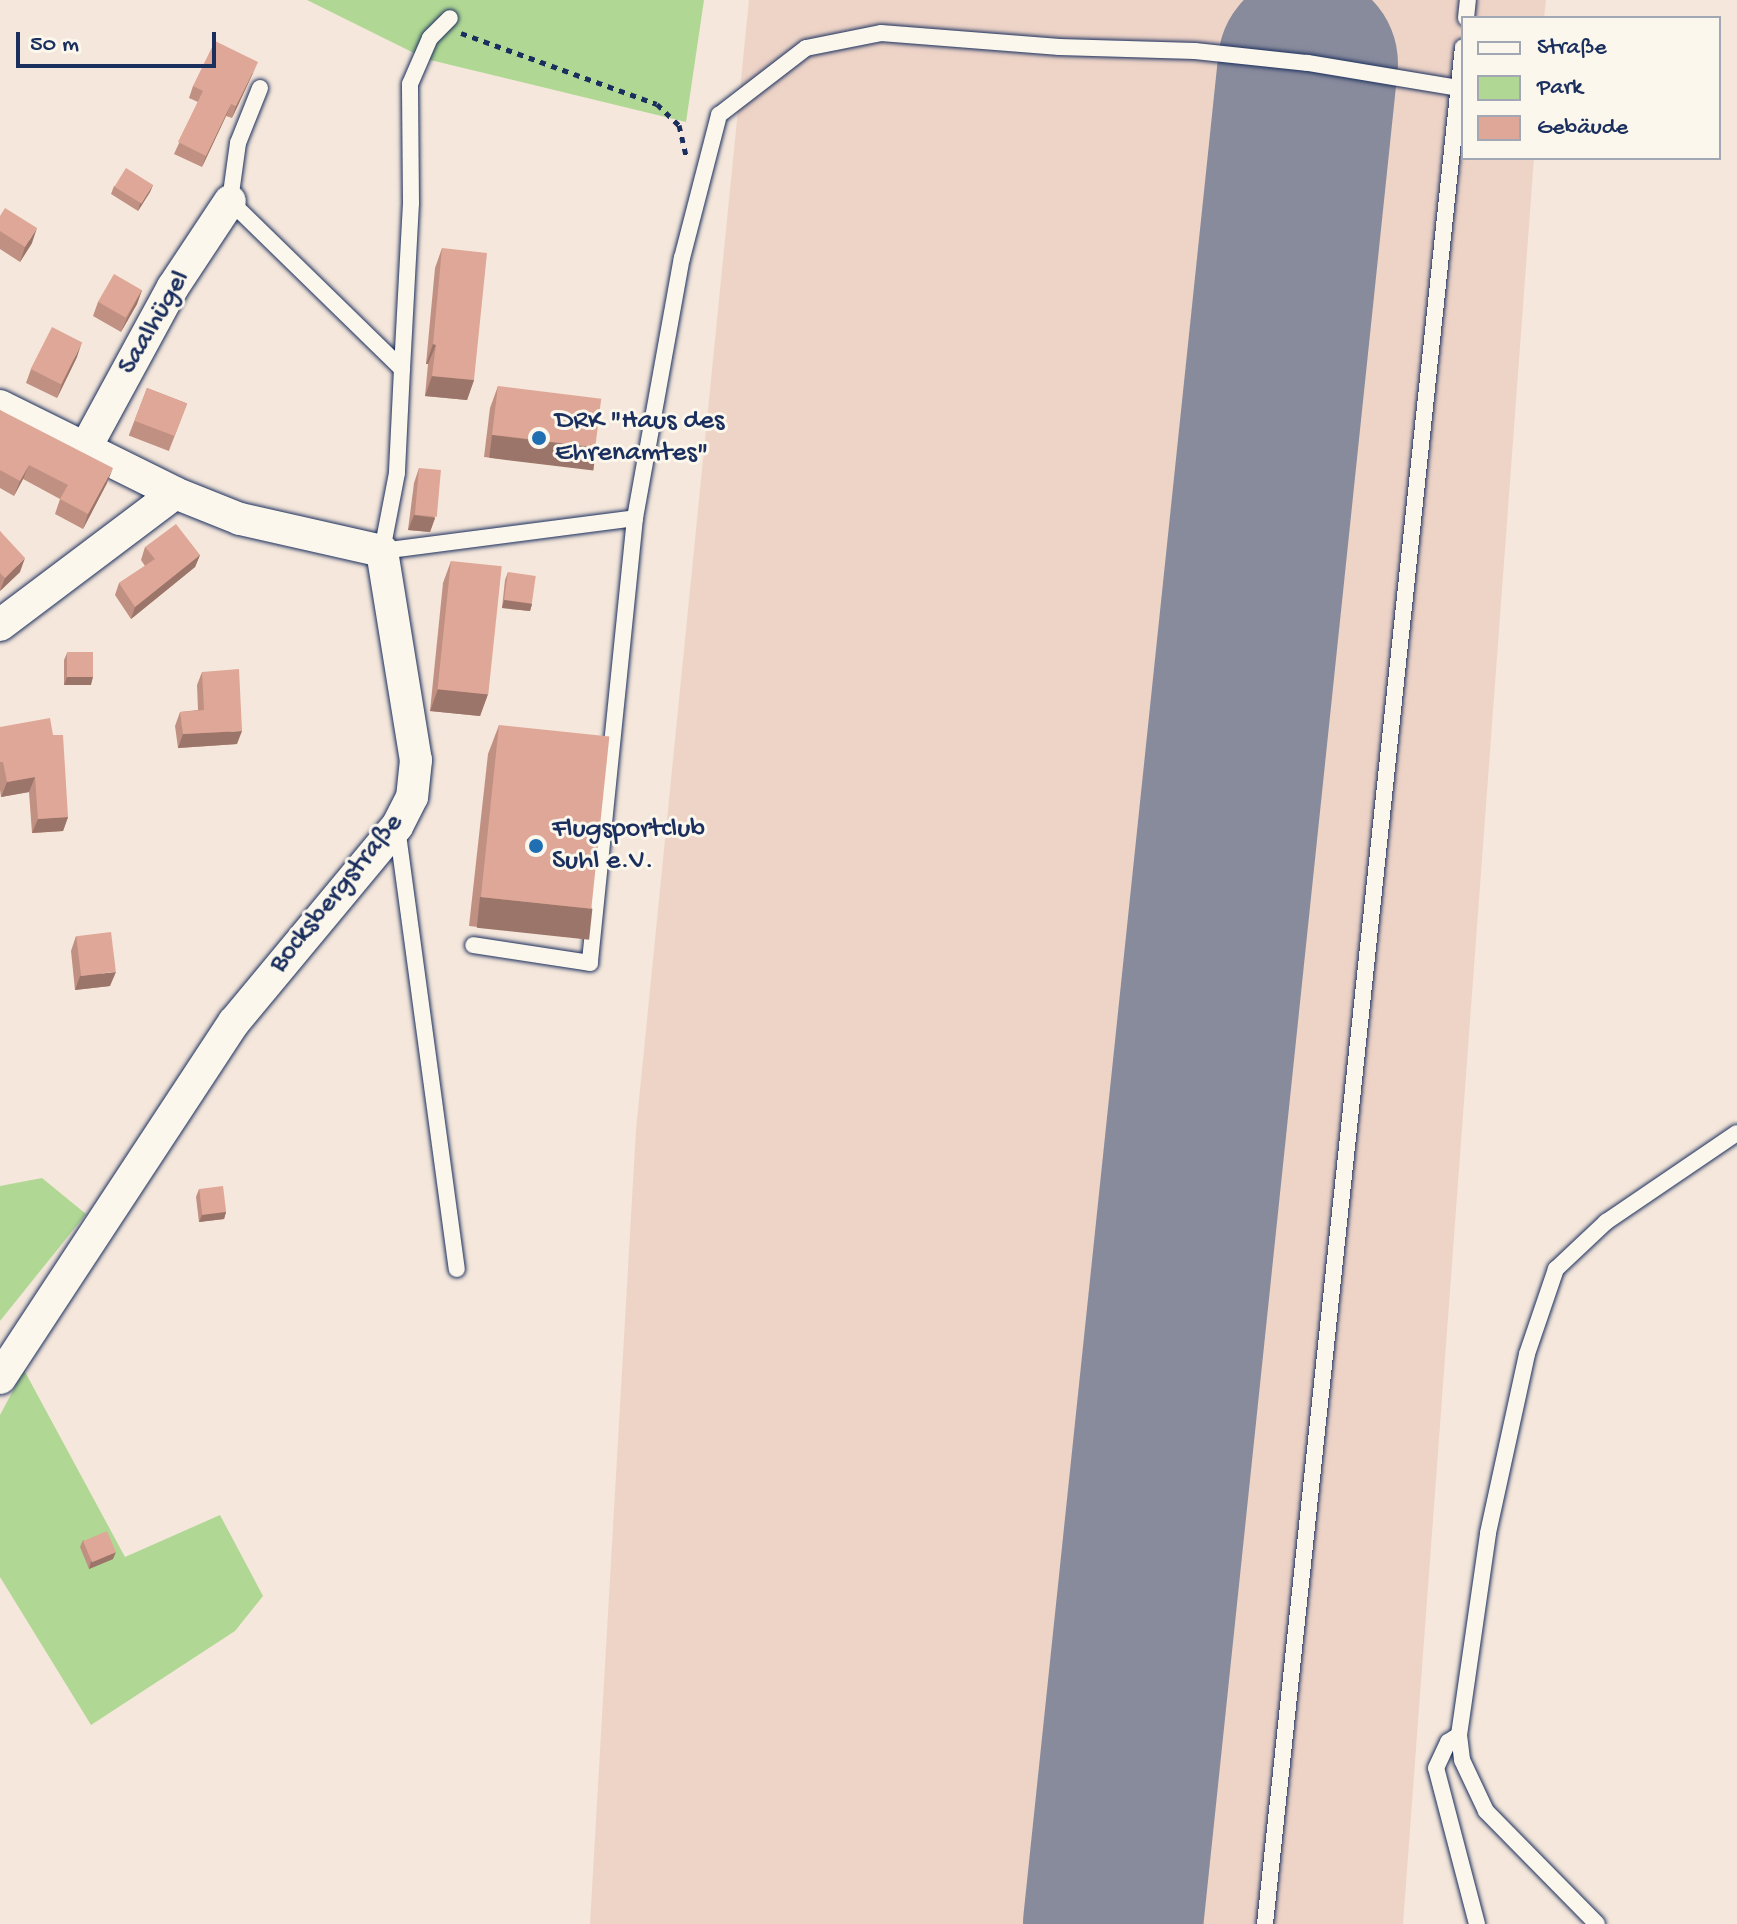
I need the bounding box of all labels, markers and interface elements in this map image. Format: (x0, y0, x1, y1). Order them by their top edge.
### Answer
scale bar (20, 16, 220, 66)
legend (1461, 16, 1721, 160)
text: 50 m (30, 31, 79, 60)
text: Straße (1537, 34, 1607, 63)
text: Park (1537, 74, 1583, 103)
text: Gebäude (1537, 114, 1628, 143)
street label: Saalhügel (112, 265, 198, 381)
place label: DRK "Haus des Ehrenamtes" (555, 405, 724, 471)
marker: DRK "Haus des Ehrenamtes" (530, 429, 548, 447)
street label: Bocksbergstraße (263, 808, 411, 980)
place label: Flugsportclub Suhl e.V. (552, 813, 705, 879)
marker: Flugsportclub Suhl e.V. (527, 837, 545, 855)

